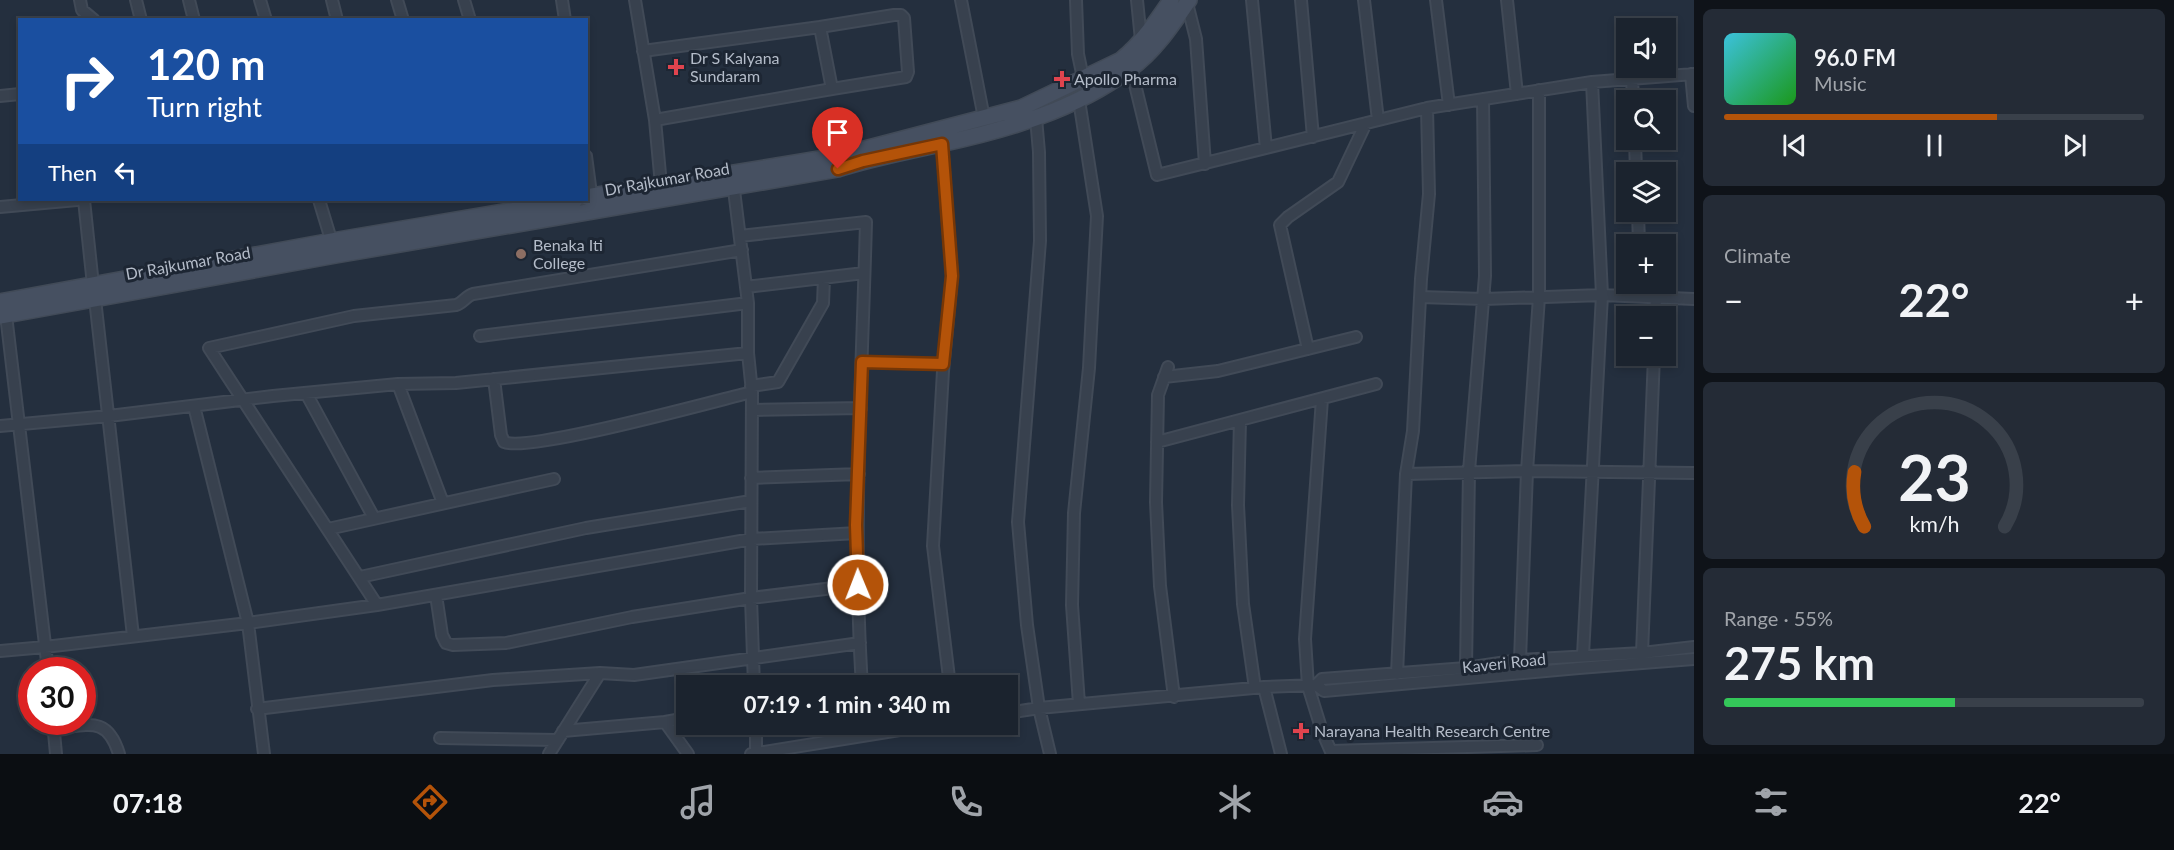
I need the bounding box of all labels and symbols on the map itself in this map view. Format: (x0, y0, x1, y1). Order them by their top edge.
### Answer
place label: Dr S Kalyana Sundaram (690, 48, 780, 85)
marker: Dr S Kalyana Sundaram (667, 58, 685, 76)
place label: Apollo Pharma (1074, 69, 1177, 88)
marker: Apollo Pharma (1055, 72, 1069, 86)
pin (812, 107, 863, 169)
street label: Dr Rajkumar Road (603, 158, 731, 199)
place label: Benaka Iti College (533, 235, 603, 272)
street label: Dr Rajkumar Road (124, 242, 252, 283)
marker: Benaka Iti College (514, 247, 528, 261)
position arrow (826, 553, 890, 617)
street label: Kaveri Road (1461, 649, 1547, 676)
speed limit sign: 30 (18, 657, 96, 735)
place label: Narayana Health Research Centre (1314, 721, 1550, 740)
marker: Narayana Health Research Centre (1292, 722, 1310, 740)

